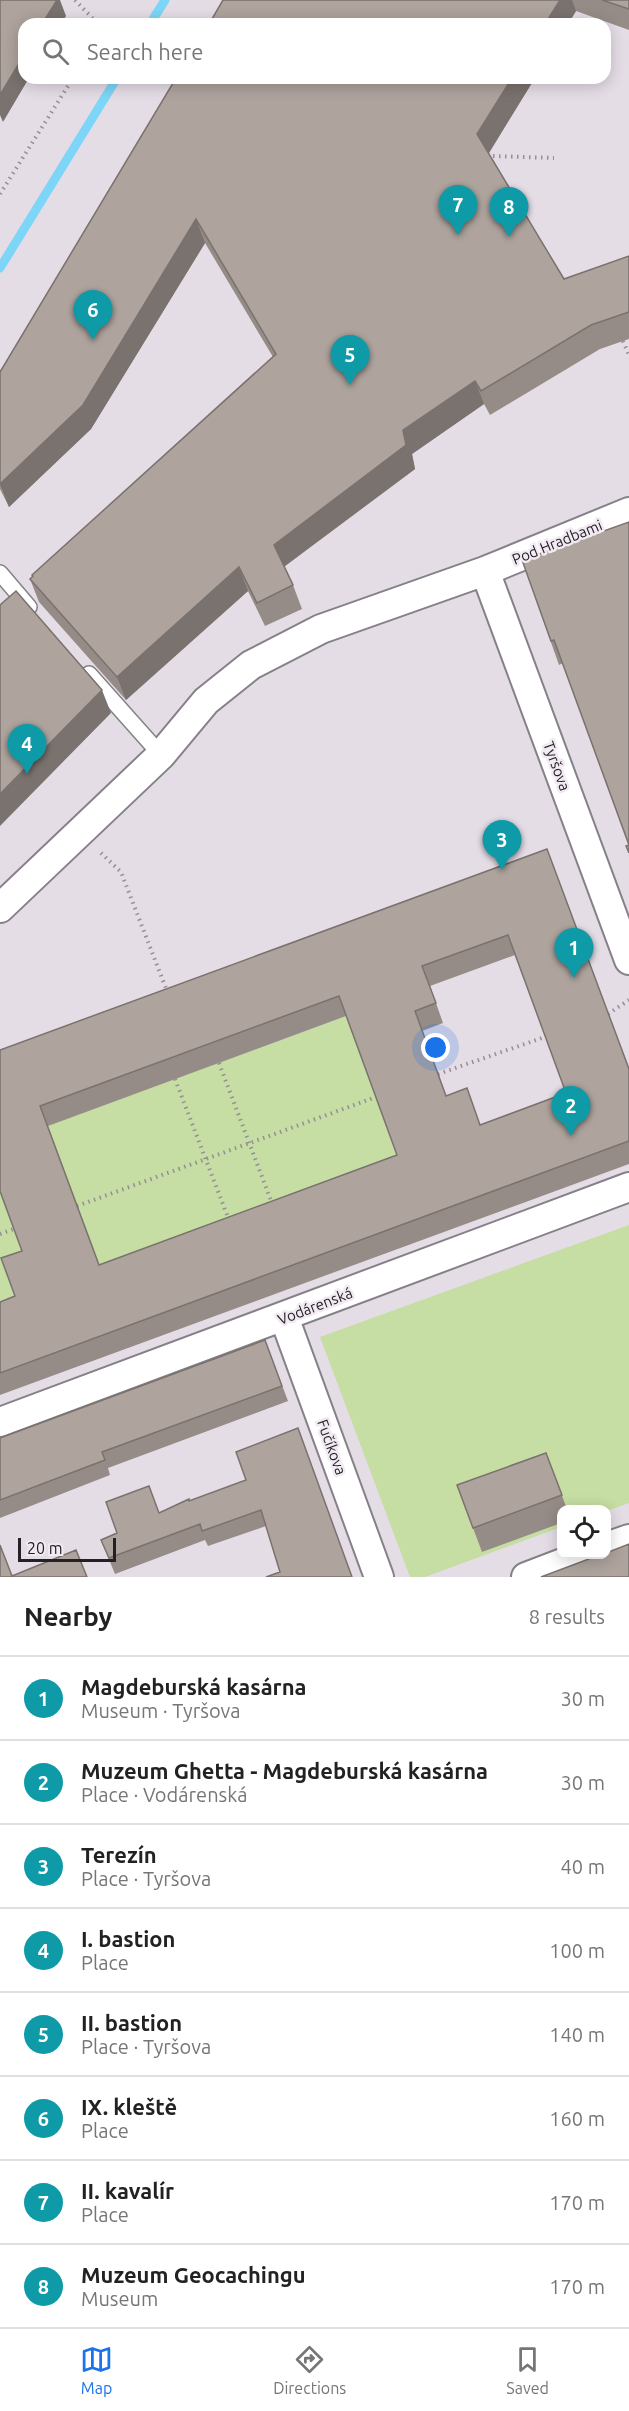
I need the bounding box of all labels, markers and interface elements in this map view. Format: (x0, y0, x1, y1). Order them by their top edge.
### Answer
search box (18, 18, 611, 84)
icon: search (39, 35, 72, 68)
text: Search here (87, 39, 203, 64)
pin: 7 (438, 186, 478, 235)
pin: 8 (490, 188, 528, 237)
pin: 6 (74, 290, 112, 340)
pin: 5 (330, 336, 370, 385)
street label: Pod Hradbami (510, 516, 604, 568)
pin: 4 (8, 724, 46, 774)
street label: Tyršova (540, 739, 574, 793)
pin: 3 (482, 820, 522, 870)
pin: 1 (554, 928, 594, 978)
your location (421, 1033, 450, 1062)
pin: 2 (552, 1086, 590, 1136)
street label: Vodárenská (275, 1284, 355, 1328)
street label: Fučíkova (314, 1417, 350, 1477)
map controls (557, 1505, 611, 1559)
button: locate (557, 1505, 611, 1559)
scale bar (18, 1535, 116, 1562)
text: 20 m (27, 1539, 63, 1557)
text: Nearby (24, 1602, 112, 1631)
text: 8 results (529, 1605, 605, 1628)
text: Magdeburská kasárna (81, 1674, 306, 1699)
text: 1 (38, 1687, 49, 1710)
text: 30 m (561, 1687, 605, 1710)
text: Museum · Tyršova (81, 1699, 241, 1722)
text: Muzeum Ghetta - Magdeburská kasárna (81, 1758, 488, 1783)
text: 2 (38, 1771, 49, 1794)
text: 30 m (561, 1771, 605, 1794)
text: Place · Vodárenská (81, 1783, 248, 1806)
text: Terezín (81, 1842, 157, 1867)
text: 3 (38, 1855, 49, 1878)
text: 40 m (561, 1855, 605, 1878)
text: Place · Tyršova (81, 1867, 211, 1890)
text: I. bastion (81, 1926, 175, 1951)
text: 4 (38, 1939, 49, 1962)
text: 100 m (549, 1939, 605, 1962)
text: Place (81, 1951, 129, 1974)
text: II. bastion (81, 2010, 182, 2035)
text: 5 (38, 2023, 49, 2046)
text: 140 m (549, 2023, 605, 2046)
text: Place · Tyršova (81, 2035, 211, 2058)
text: IX. kleště (81, 2094, 177, 2119)
text: 6 (38, 2107, 49, 2130)
text: 160 m (549, 2107, 605, 2130)
text: Place (81, 2119, 129, 2142)
text: II. kavalír (81, 2178, 174, 2203)
text: 7 (38, 2191, 49, 2214)
text: 170 m (549, 2191, 605, 2214)
text: Place (81, 2203, 129, 2226)
text: Muzeum Geocachingu (81, 2262, 306, 2287)
text: 8 (38, 2275, 49, 2298)
text: 170 m (549, 2275, 605, 2298)
text: Museum (81, 2287, 158, 2310)
tab: Map (80, 2343, 113, 2397)
tab: Directions (273, 2343, 346, 2397)
tab: Saved (506, 2343, 549, 2397)

